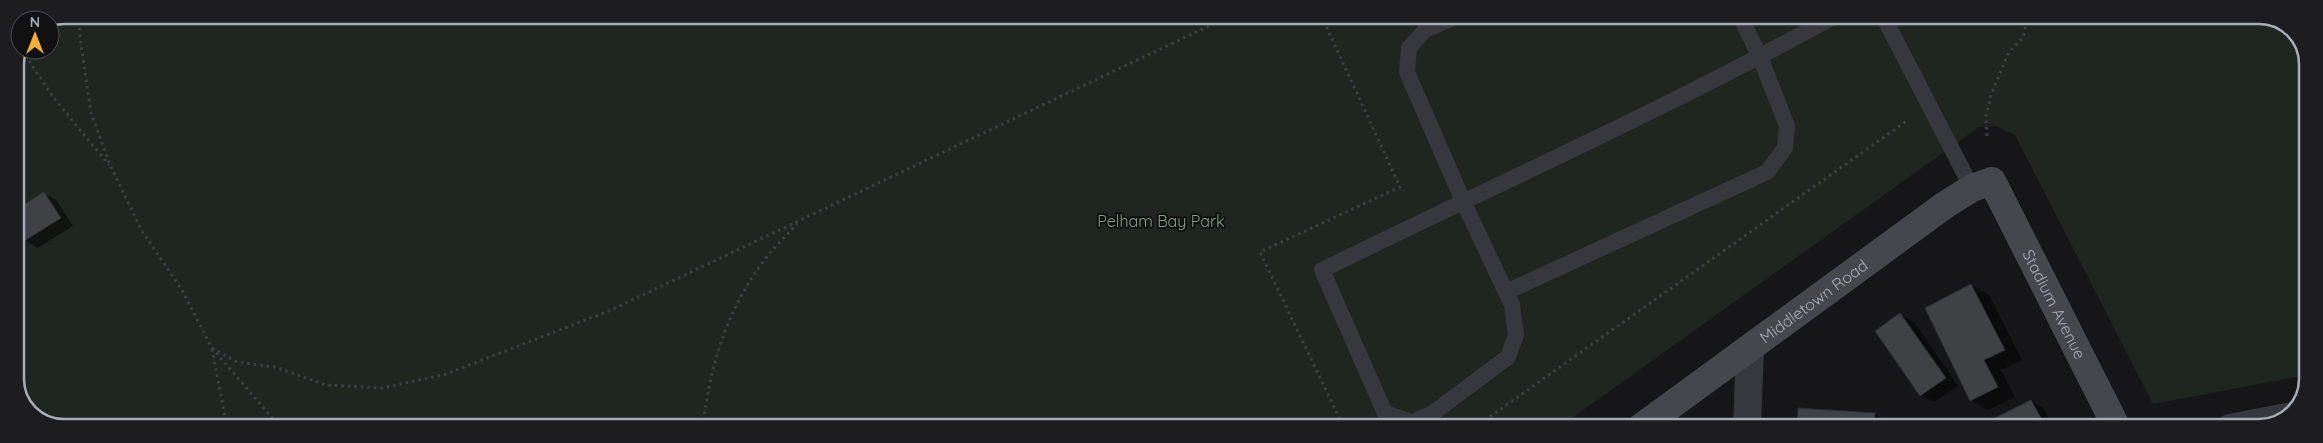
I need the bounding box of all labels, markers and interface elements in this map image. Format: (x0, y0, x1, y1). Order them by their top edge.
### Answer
north arrow (10, 10, 60, 60)
text: N (30, 13, 40, 31)
park label: Pelham Bay Park (1097, 211, 1225, 231)
street label: Stadium Avenue (2018, 246, 2090, 362)
street label: Middletown Road (1756, 255, 1872, 347)

